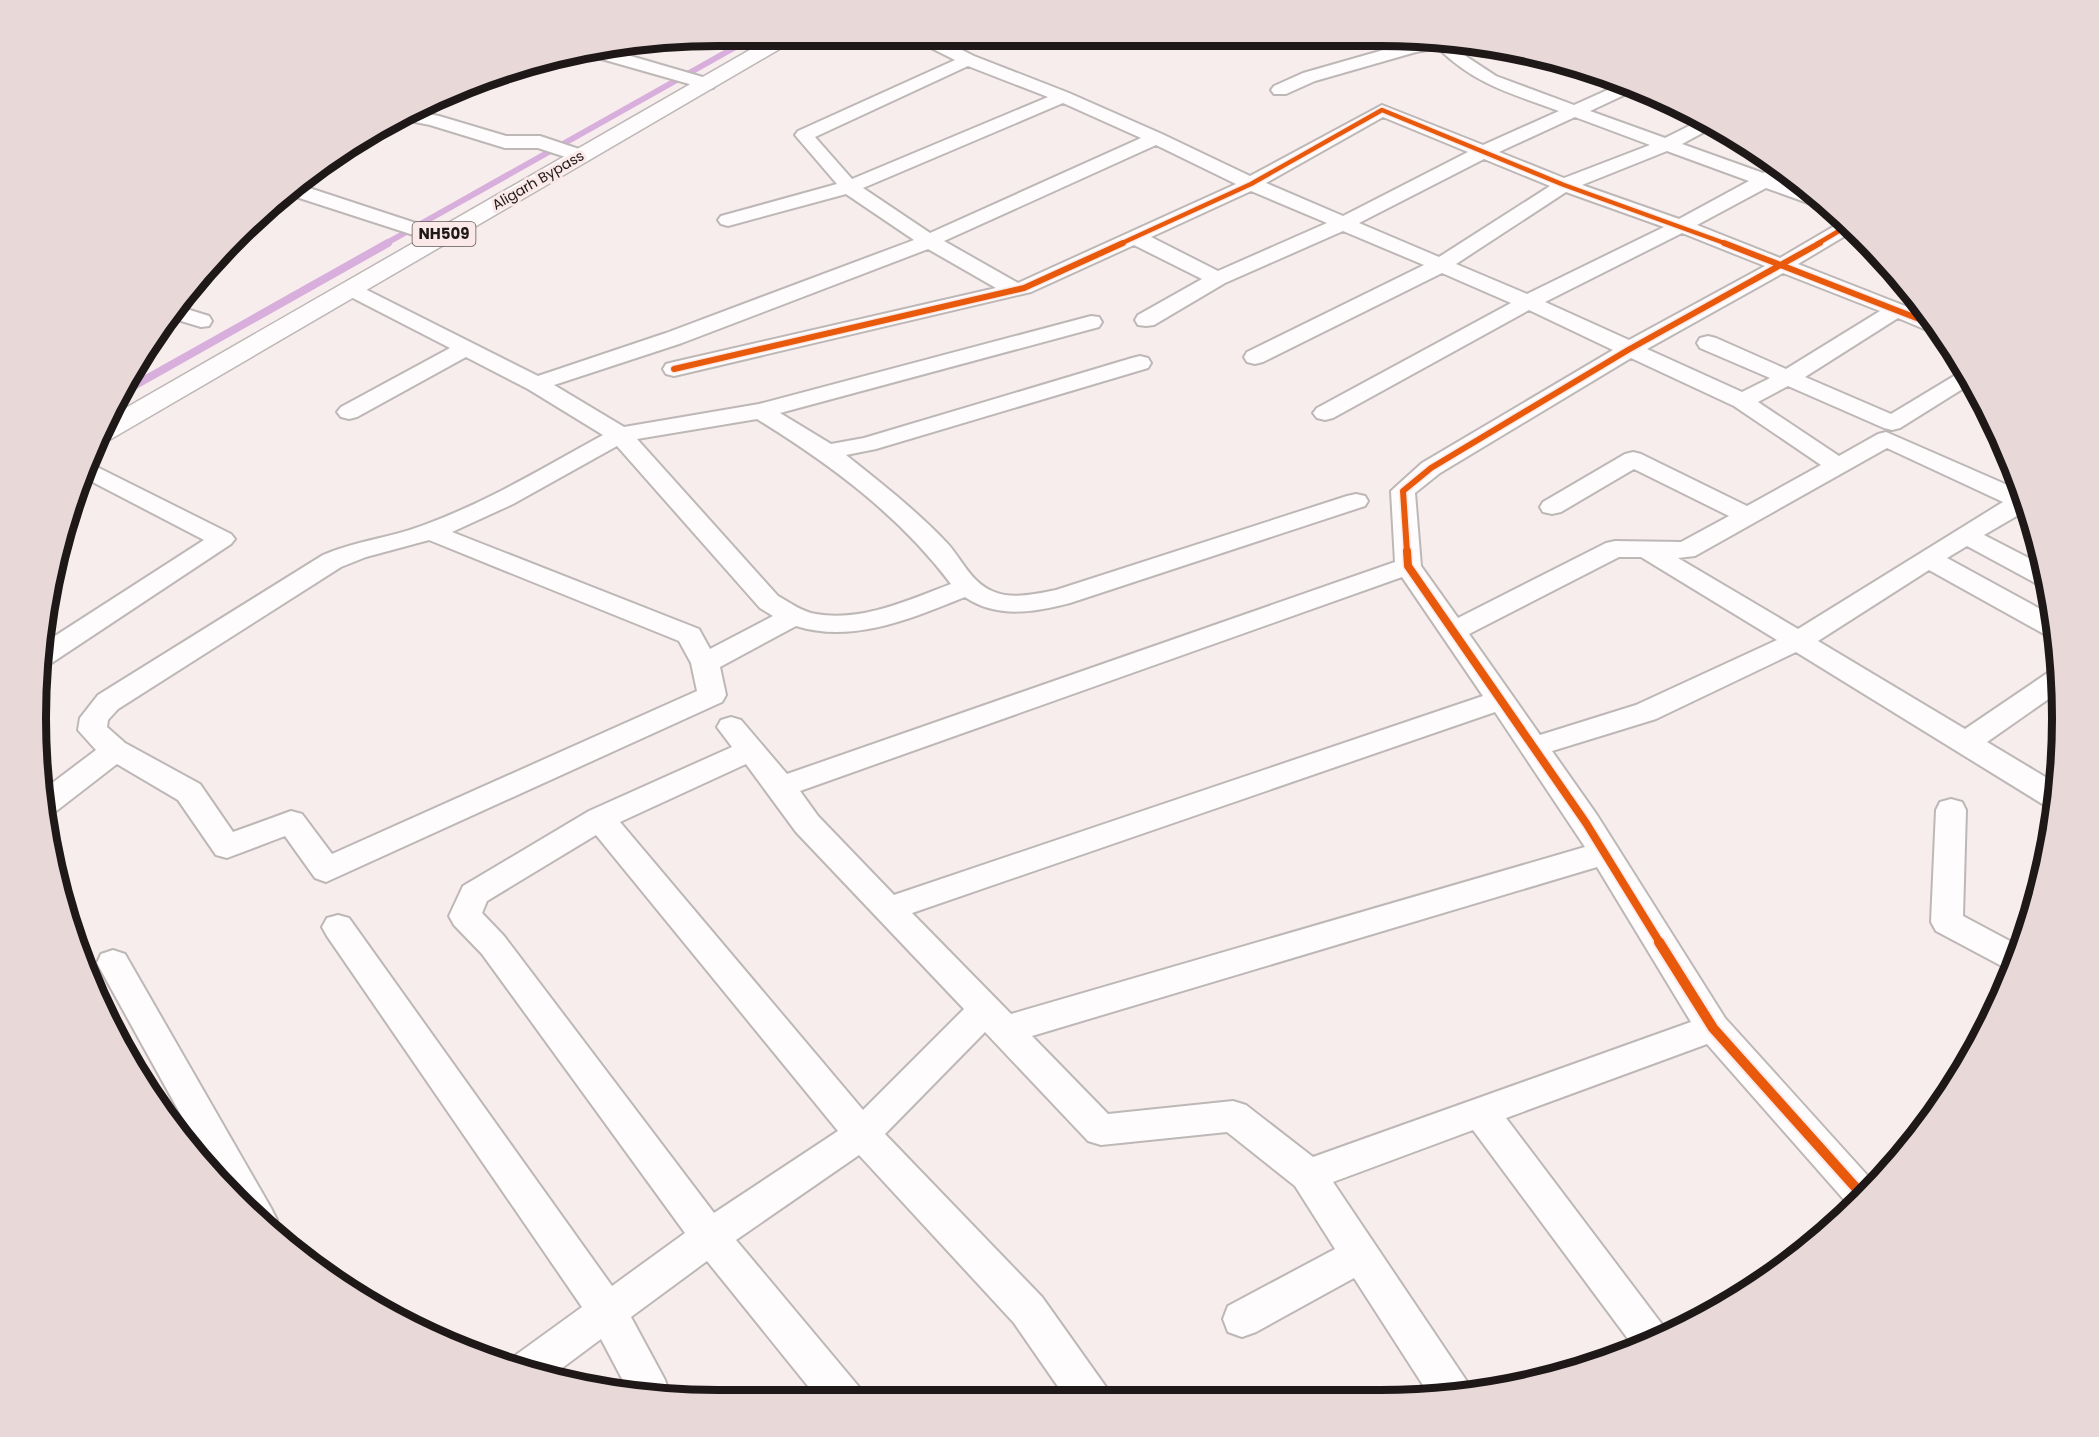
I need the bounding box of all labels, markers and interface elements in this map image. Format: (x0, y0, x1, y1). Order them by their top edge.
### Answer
street label: Aligarh Bypass (488, 146, 588, 214)
road number: NH509 (412, 222, 476, 246)

